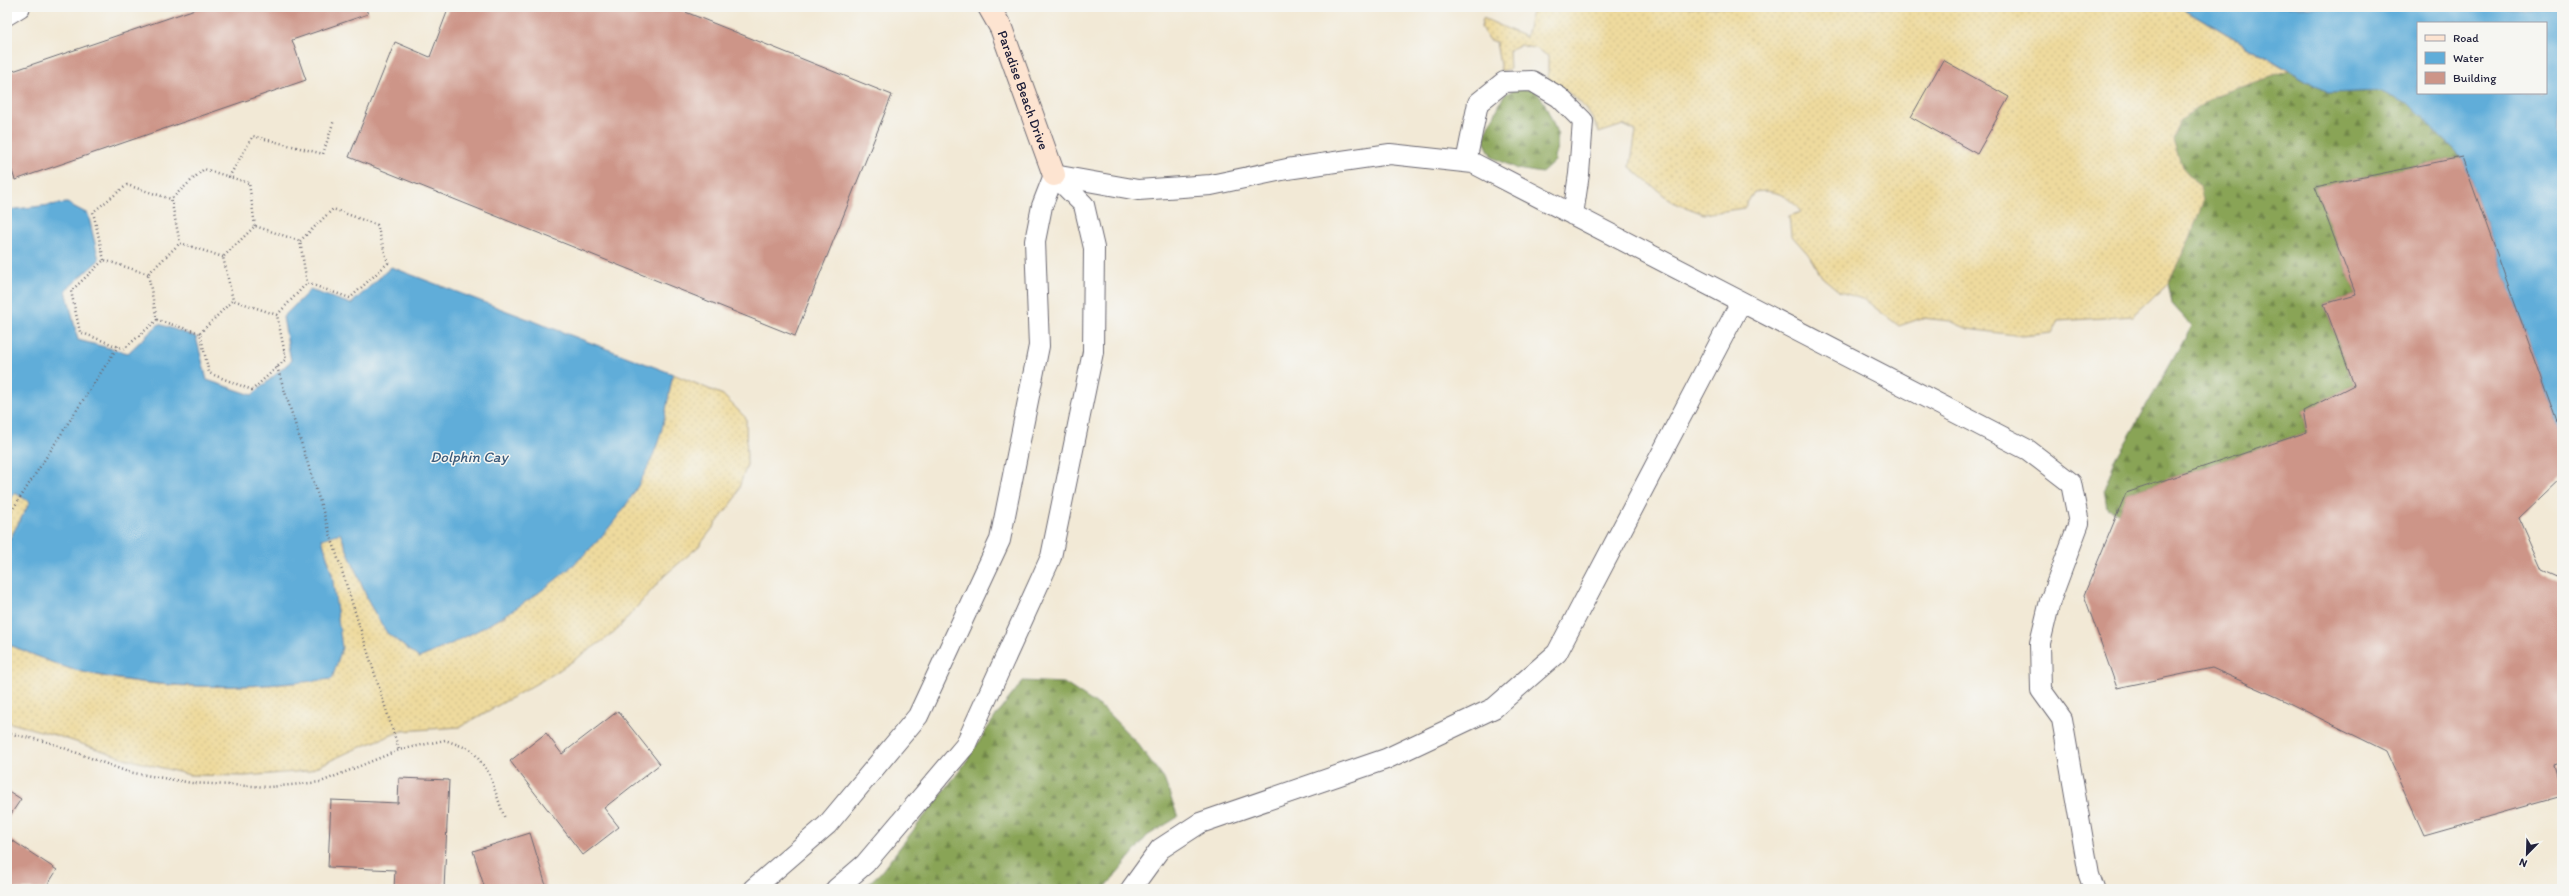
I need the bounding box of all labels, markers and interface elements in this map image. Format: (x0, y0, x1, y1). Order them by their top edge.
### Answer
legend (2417, 22, 2547, 94)
street label: Paradise Beach Drive (994, 28, 1052, 152)
text: Road (2453, 31, 2479, 45)
text: Water (2453, 51, 2484, 65)
text: Building (2453, 71, 2497, 85)
water label: Dolphin Cay (430, 448, 510, 466)
north arrow (2507, 834, 2547, 874)
text: N (2517, 855, 2529, 870)

